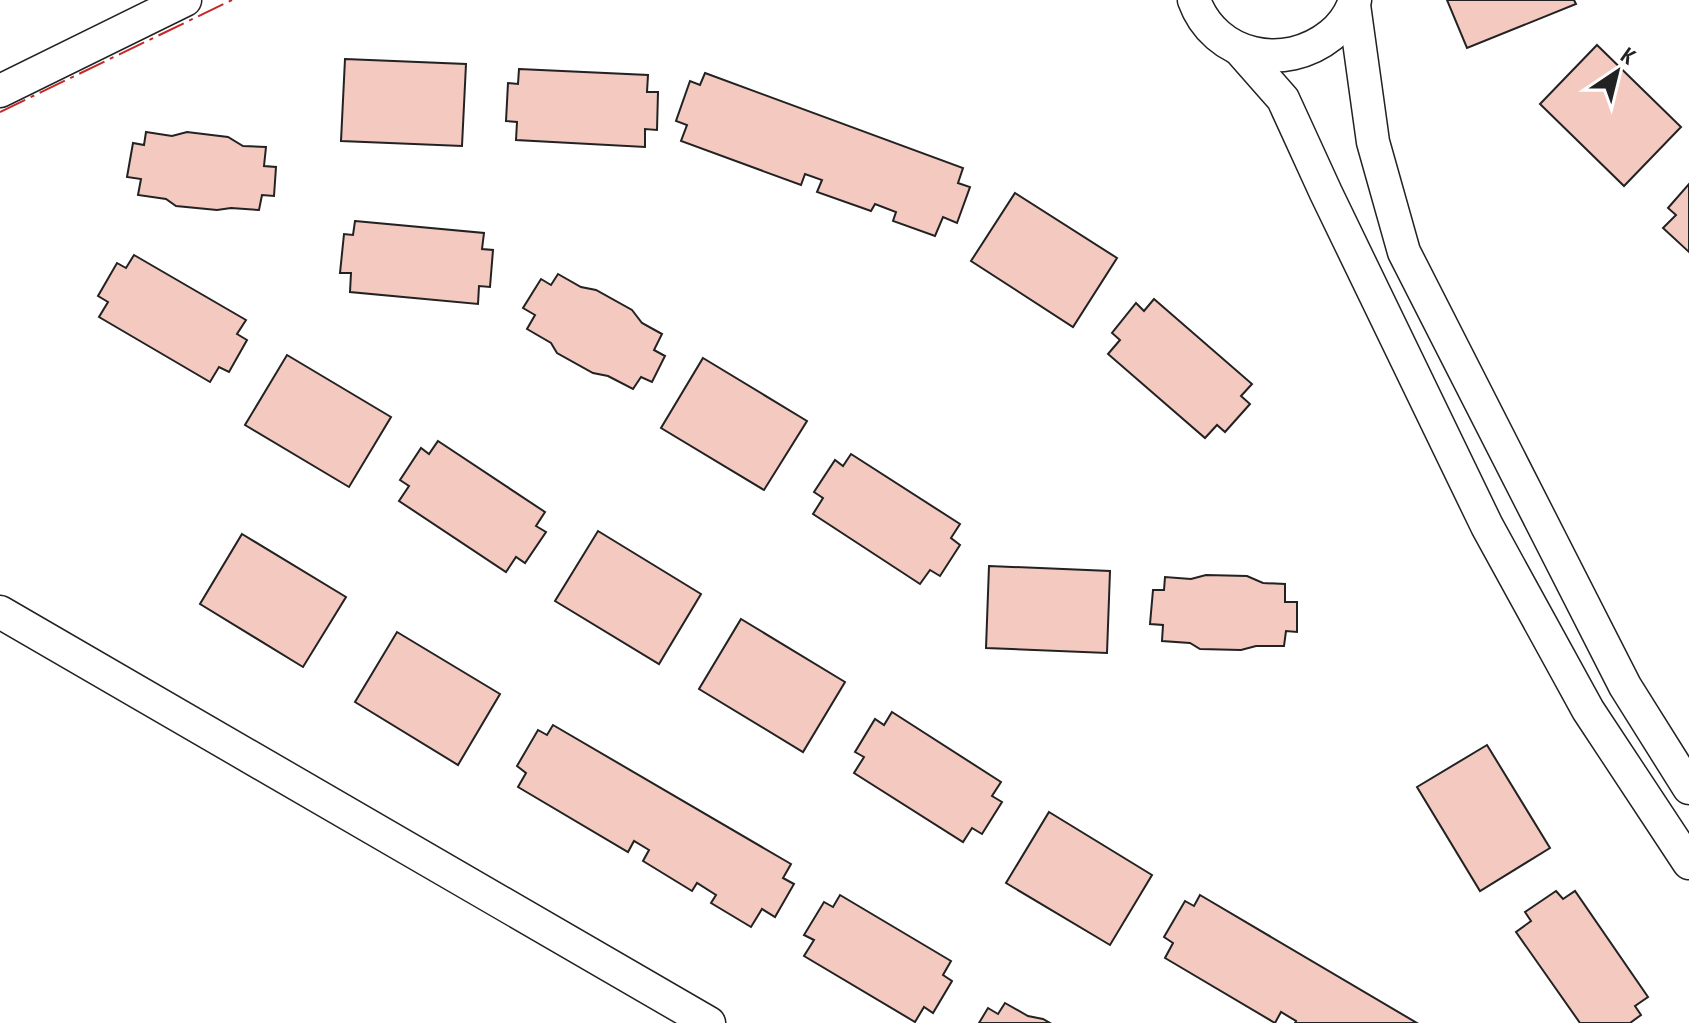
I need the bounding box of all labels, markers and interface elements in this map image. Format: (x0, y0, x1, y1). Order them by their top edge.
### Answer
north arrow (1577, 32, 1657, 112)
text: K (1616, 41, 1642, 71)

